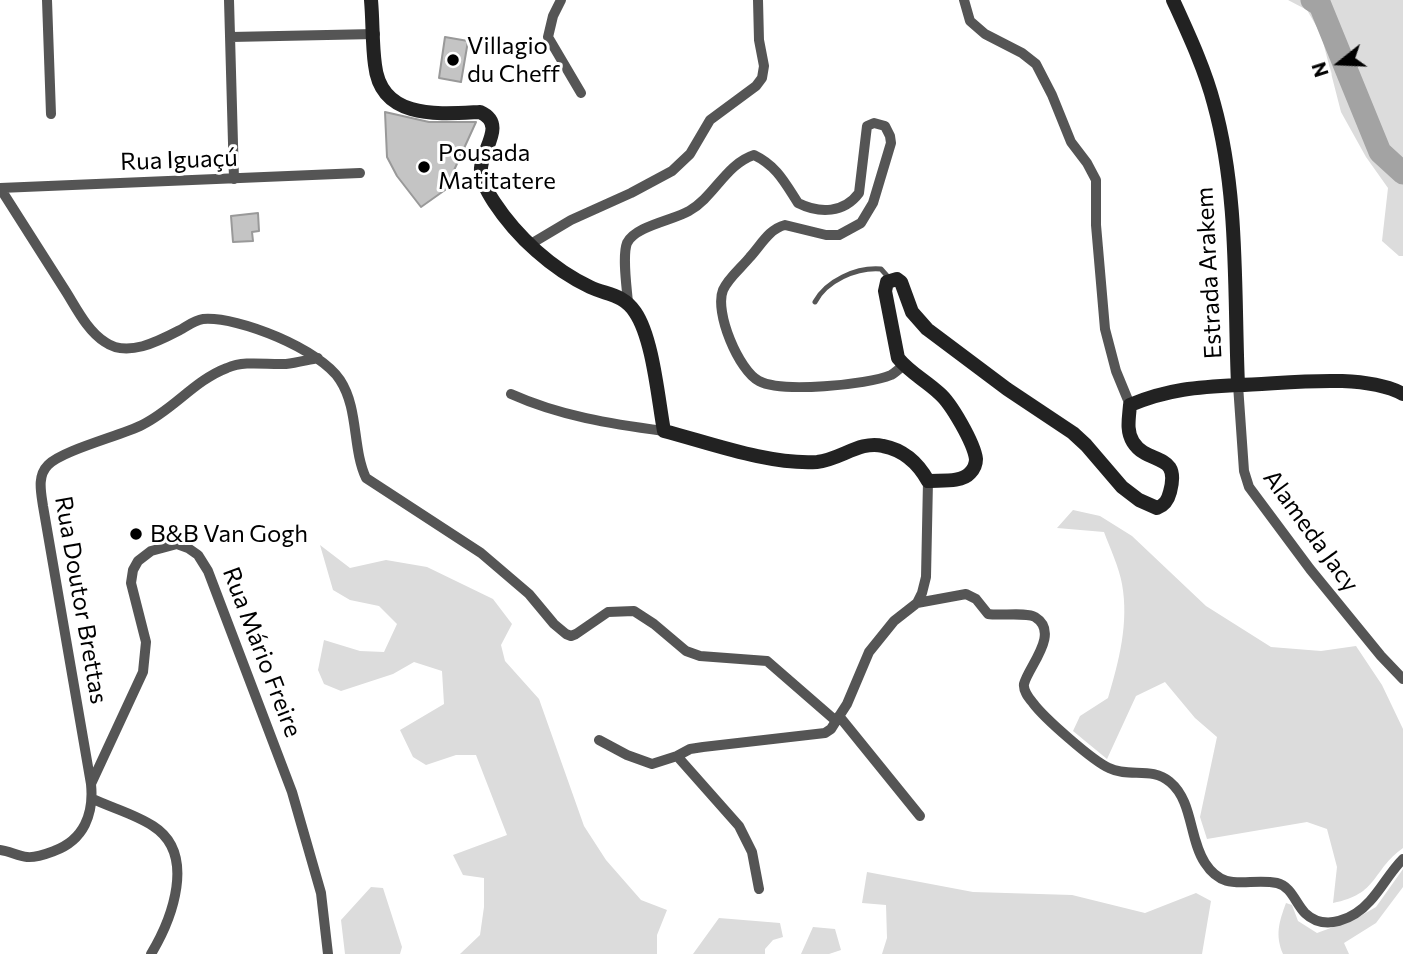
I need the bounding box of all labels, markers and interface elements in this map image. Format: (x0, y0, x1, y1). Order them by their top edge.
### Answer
north arrow (1305, 28, 1375, 98)
place label: Villagio du Cheff (467, 32, 560, 88)
marker: Villagio du Cheff (445, 52, 461, 68)
text: N (1306, 59, 1333, 80)
place label: Pousada Matitatere (438, 139, 556, 195)
street label: Rua Iguaçú (120, 144, 238, 176)
marker: Pousada Matitatere (416, 159, 432, 175)
street label: Estrada Arakem (1190, 186, 1228, 360)
street label: Alameda Jacy (1257, 464, 1365, 598)
street label: Rua Doutor Brettas (49, 494, 113, 706)
place label: B&B Van Gogh (150, 520, 308, 548)
marker: B&B Van Gogh (128, 526, 144, 542)
street label: Rua Mário Freire (216, 563, 308, 741)

